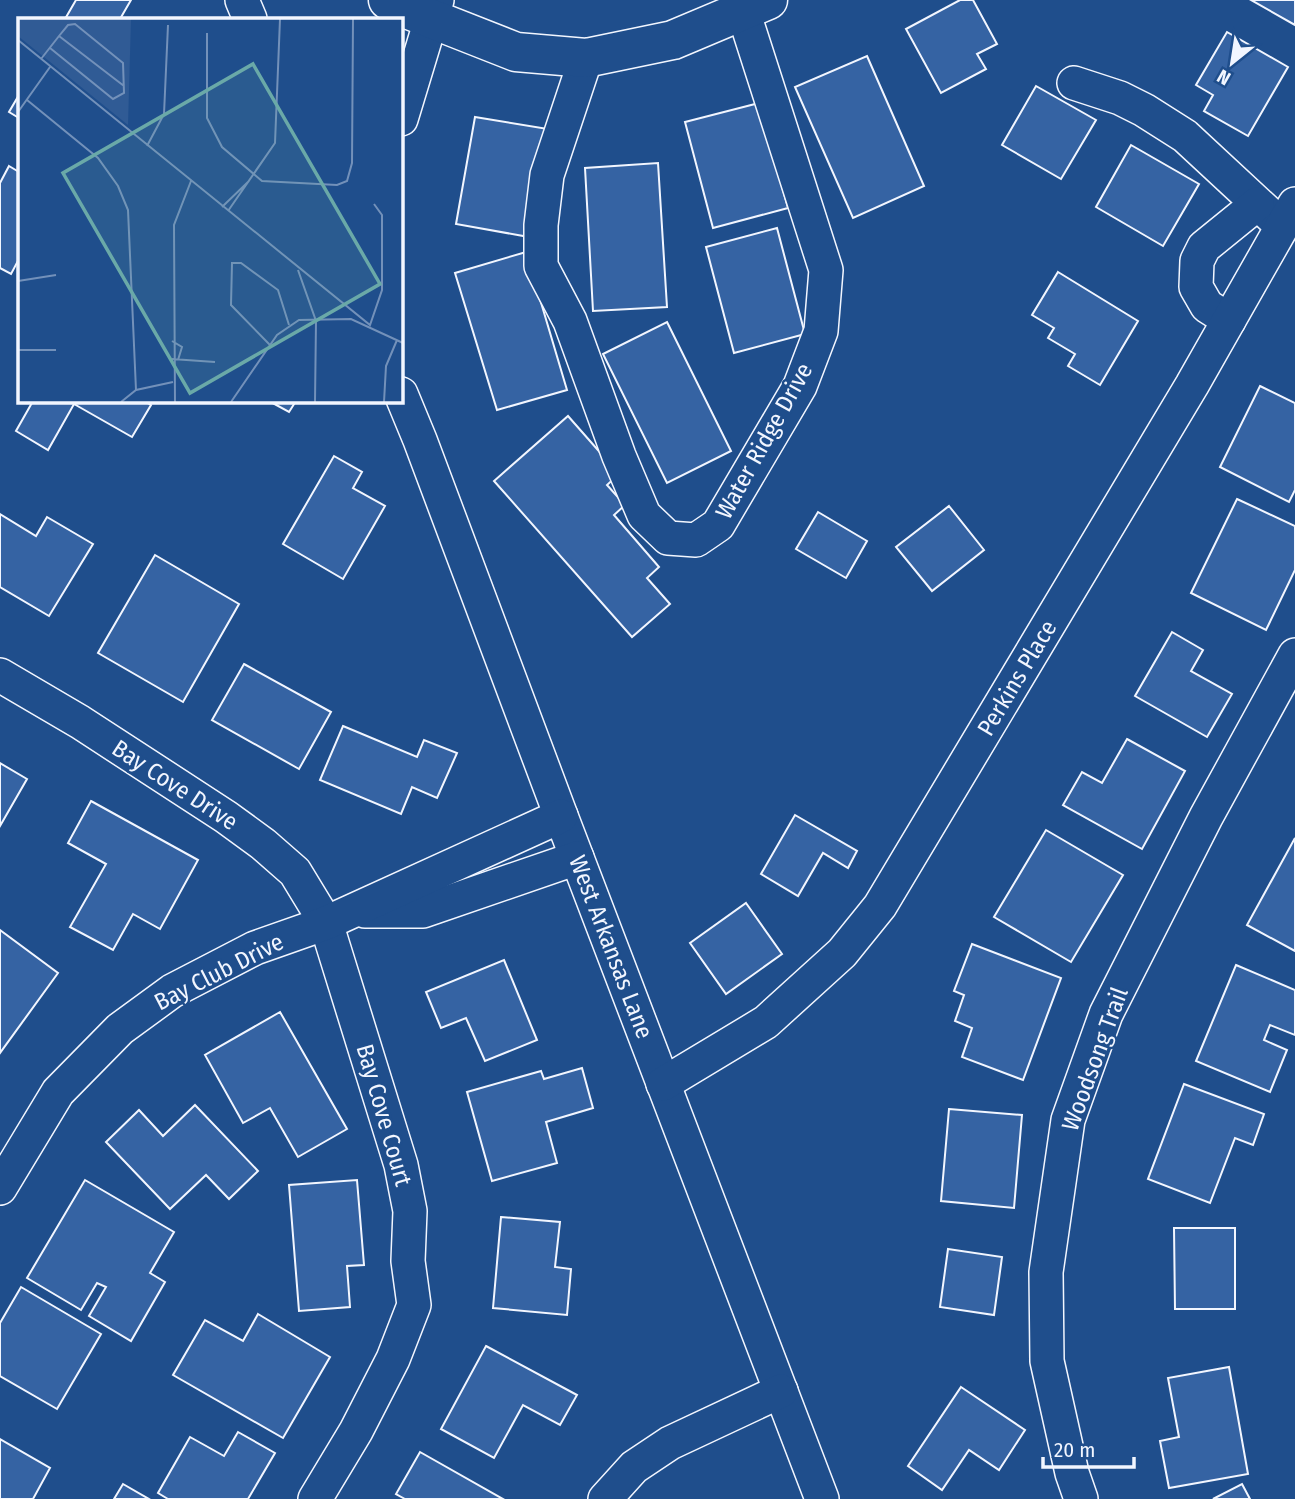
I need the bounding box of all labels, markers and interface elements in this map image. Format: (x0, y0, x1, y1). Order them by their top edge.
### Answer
inset map (18, 18, 402, 402)
north arrow (1197, 28, 1267, 98)
text: N (1213, 64, 1234, 90)
street label: Water Ridge Drive (710, 358, 818, 524)
street label: Perkins Place (972, 615, 1062, 741)
street label: Bay Cove Drive (107, 734, 243, 836)
street label: West Arkansas Lane (563, 851, 659, 1043)
street label: Bay Club Drive (150, 928, 288, 1016)
street label: Woodsong Trail (1056, 984, 1134, 1134)
street label: Bay Cove Court (350, 1041, 418, 1189)
scale bar (1043, 1426, 1134, 1470)
text: 20 m (1054, 1437, 1095, 1463)

